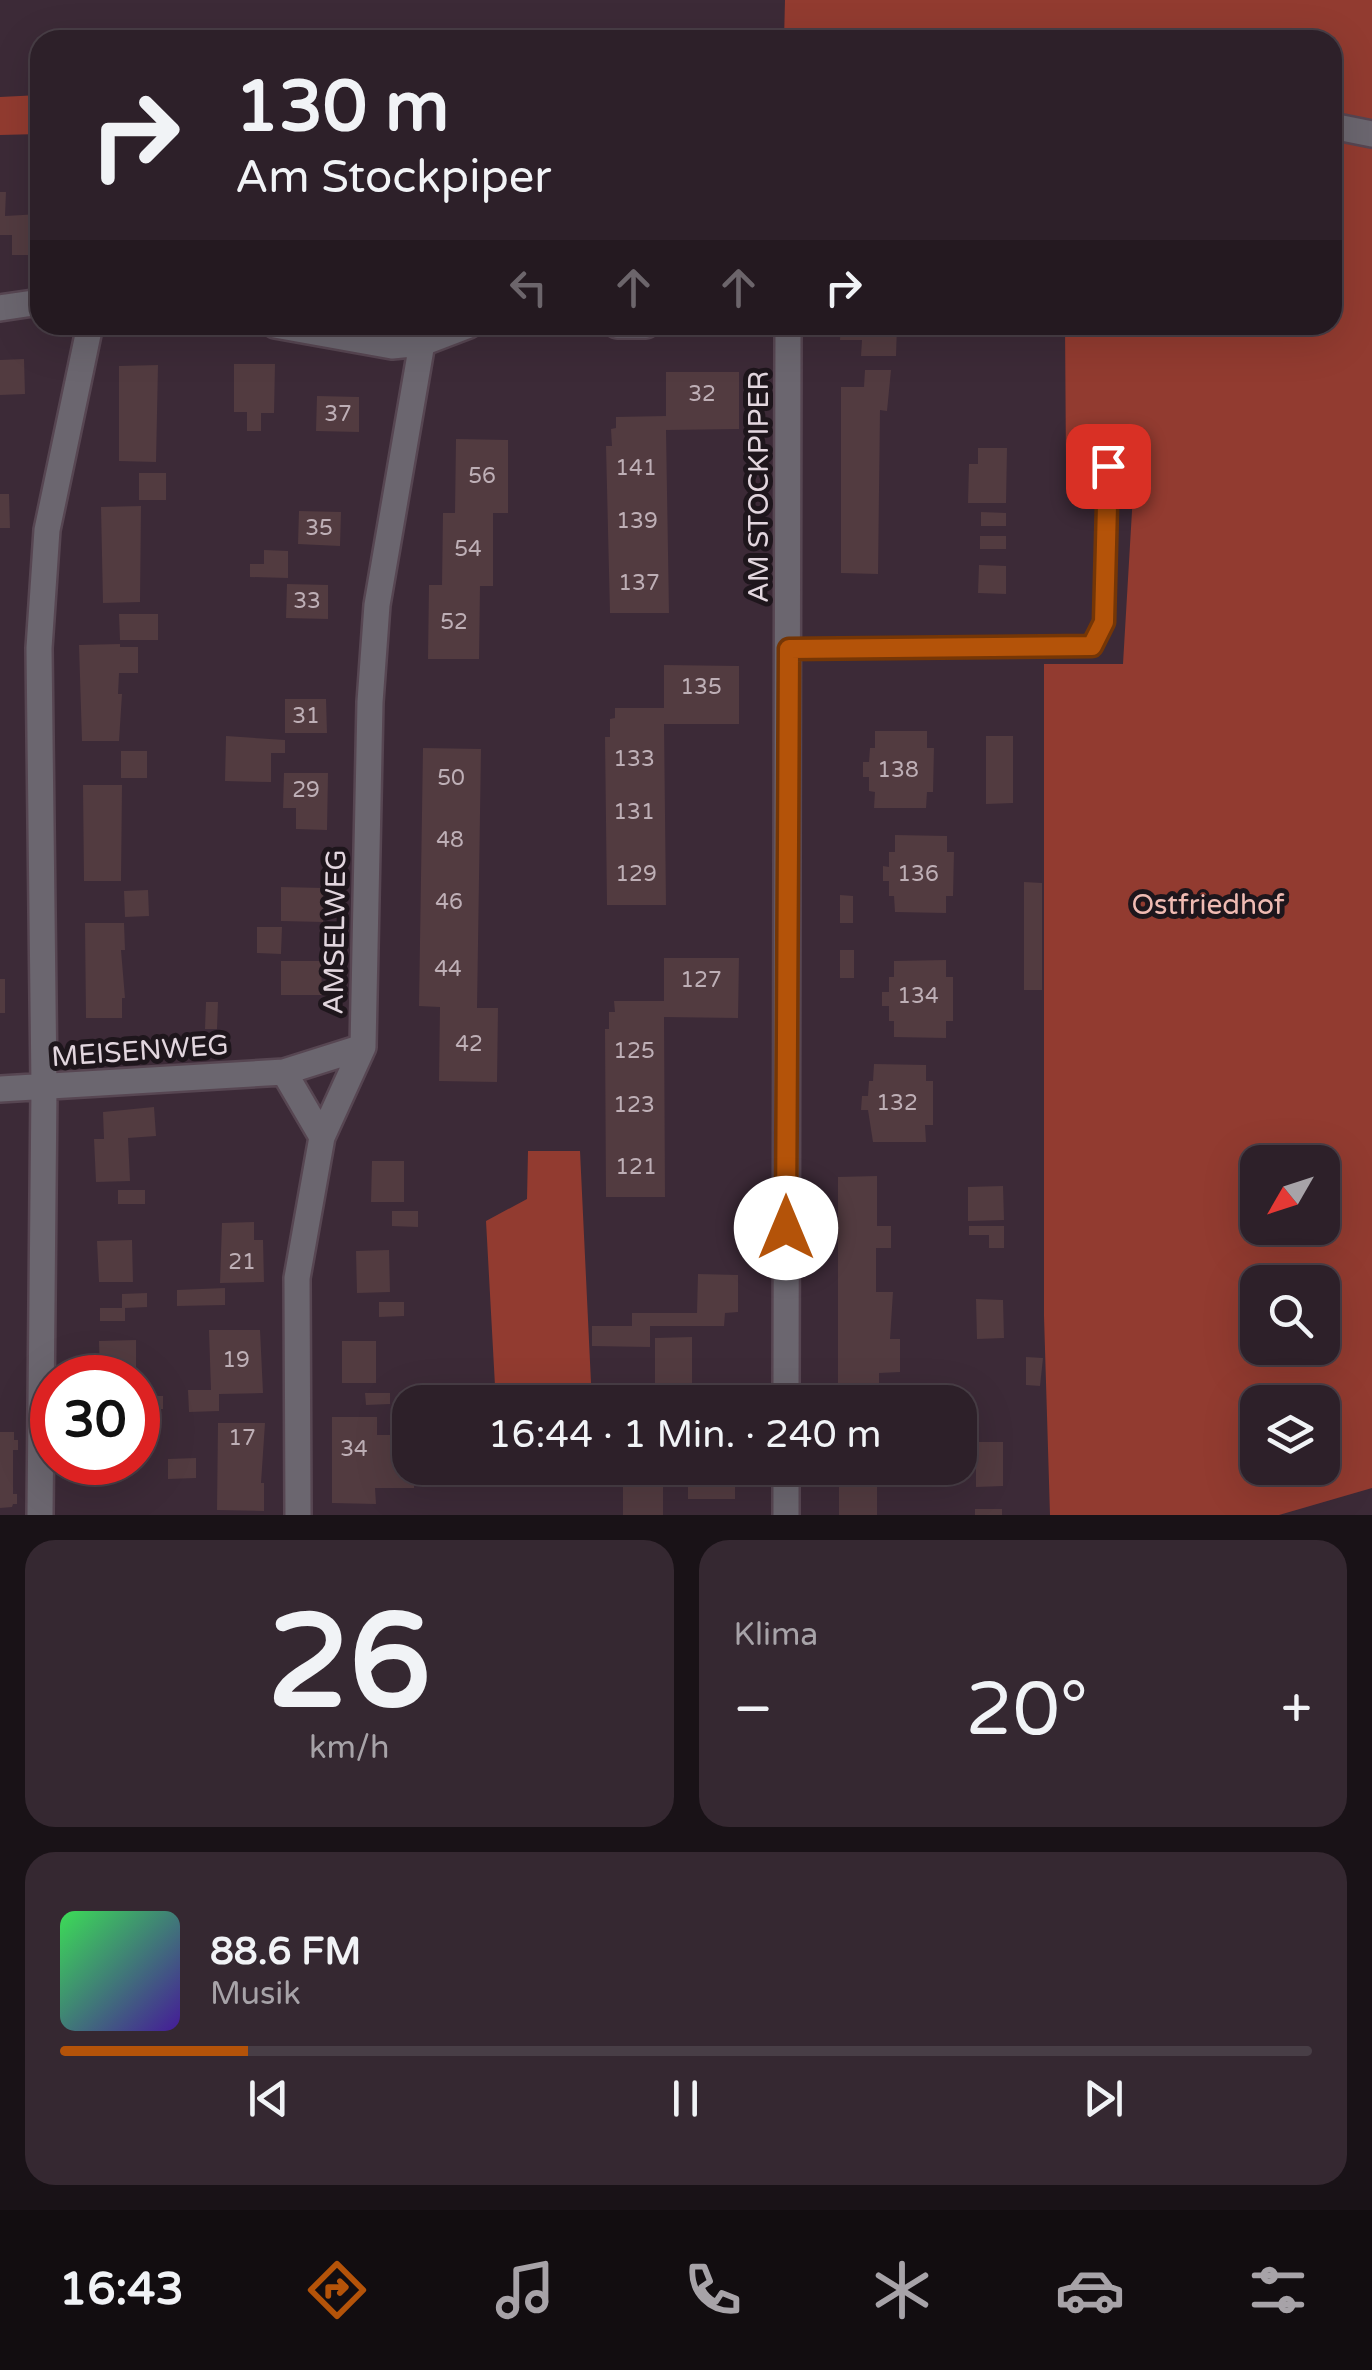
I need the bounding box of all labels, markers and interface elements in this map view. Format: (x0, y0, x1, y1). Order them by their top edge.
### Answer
text: 130 m (235, 66, 449, 150)
icon: right (70, 70, 200, 200)
text: Am Stockpiper (235, 151, 552, 205)
icon: left (501, 260, 556, 315)
icon: ahead (606, 260, 661, 315)
icon: ahead (711, 260, 766, 315)
icon: right (816, 260, 871, 315)
street label: AM STOCKPIPER (742, 371, 776, 603)
house number: 32 (688, 381, 716, 407)
house number: 37 (324, 401, 352, 427)
pin (1066, 424, 1151, 509)
icon: arrive (1081, 439, 1136, 494)
house number: 141 (615, 455, 657, 481)
house number: 56 (468, 463, 496, 489)
house number: 139 (616, 508, 658, 534)
house number: 35 (305, 515, 333, 541)
house number: 54 (454, 536, 482, 562)
house number: 137 (618, 570, 660, 596)
house number: 33 (293, 588, 321, 614)
house number: 52 (440, 609, 468, 635)
house number: 135 (680, 674, 722, 700)
house number: 31 (292, 703, 320, 729)
house number: 133 (613, 746, 655, 772)
house number: 138 (877, 757, 919, 783)
house number: 50 (437, 765, 465, 791)
house number: 29 (292, 777, 320, 803)
house number: 131 (613, 799, 655, 825)
house number: 48 (436, 827, 464, 853)
street label: AMSELWEG (317, 849, 353, 1015)
house number: 129 (615, 861, 657, 887)
house number: 136 (897, 861, 939, 887)
park label: Ostfriedhof (1131, 888, 1285, 922)
house number: 46 (435, 889, 463, 915)
house number: 44 (434, 956, 462, 982)
house number: 127 (680, 967, 722, 993)
house number: 134 (897, 983, 939, 1009)
street label: MEISENWEG (50, 1028, 230, 1074)
house number: 42 (455, 1031, 483, 1057)
house number: 125 (613, 1038, 655, 1064)
house number: 132 (876, 1090, 918, 1116)
house number: 123 (613, 1092, 655, 1118)
north arrow (1240, 1145, 1340, 1245)
map controls (1240, 1145, 1340, 1485)
house number: 121 (615, 1154, 657, 1180)
position arrow (734, 1176, 838, 1280)
house number: 21 (228, 1249, 256, 1275)
button: search (1240, 1265, 1340, 1365)
house number: 19 (222, 1347, 250, 1373)
speed limit sign: 30 (30, 1355, 160, 1485)
button: layers (1240, 1385, 1340, 1485)
text: 16:44 · 1 Min. · 240 m (488, 1412, 881, 1458)
house number: 17 (228, 1425, 256, 1451)
house number: 34 (340, 1436, 368, 1462)
text: 26 (268, 1586, 431, 1742)
text: Klima (734, 1616, 818, 1654)
text: 20° (966, 1665, 1088, 1755)
text: − (734, 1677, 773, 1743)
text: + (1281, 1677, 1312, 1743)
text: km/h (309, 1729, 389, 1767)
text: 88.6 FM (210, 1929, 361, 1975)
text: Musik (210, 1975, 301, 2013)
icon: previous (241, 2071, 296, 2126)
icon: pause (658, 2071, 713, 2126)
icon: next (1076, 2071, 1131, 2126)
icon: directions (302, 2255, 372, 2325)
icon: music (490, 2255, 560, 2325)
icon: phone (678, 2255, 748, 2325)
icon: climate (867, 2255, 937, 2325)
icon: car (1055, 2255, 1125, 2325)
icon: filters (1243, 2255, 1313, 2325)
text: 16:43 (59, 2263, 184, 2317)

